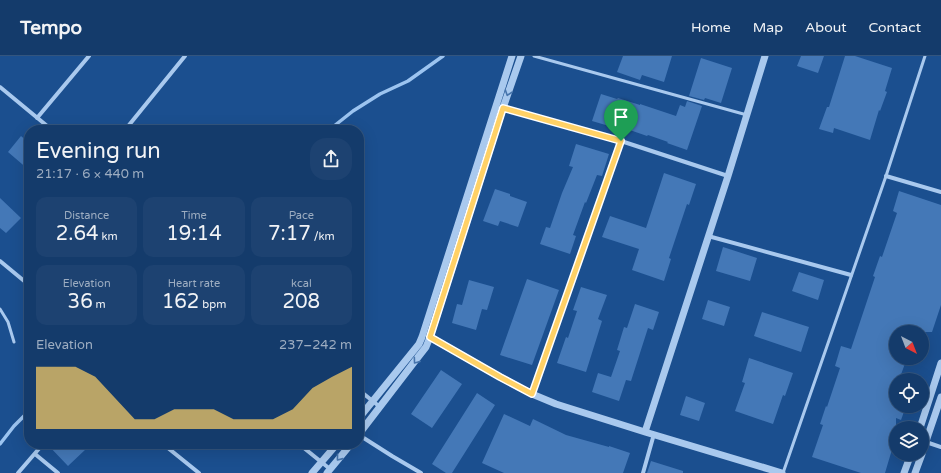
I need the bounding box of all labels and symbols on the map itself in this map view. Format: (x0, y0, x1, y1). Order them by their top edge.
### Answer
one-way arrow (505, 89, 513, 96)
pin (604, 100, 638, 141)
north arrow (889, 325, 929, 365)
one-way arrow (414, 356, 421, 363)
one-way arrow (336, 454, 343, 461)

